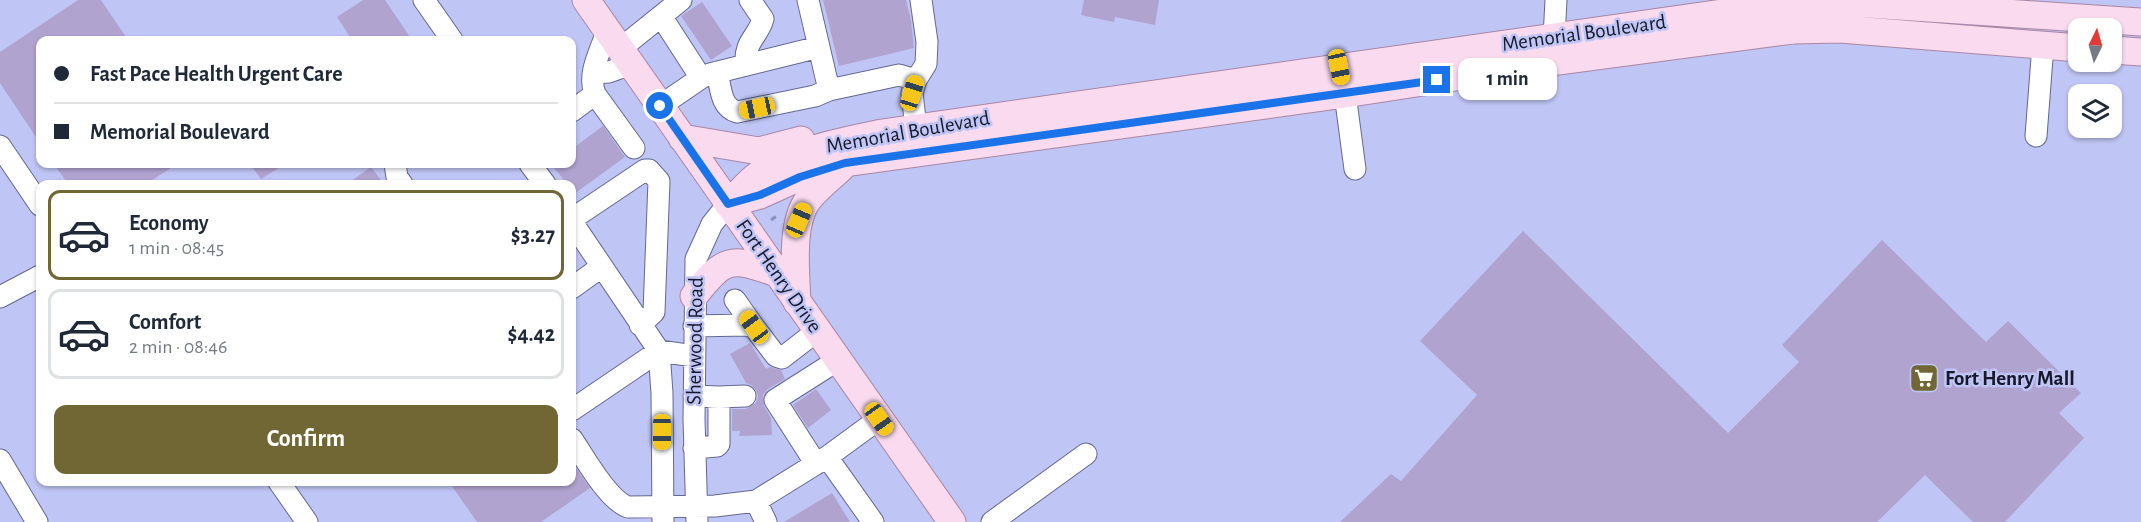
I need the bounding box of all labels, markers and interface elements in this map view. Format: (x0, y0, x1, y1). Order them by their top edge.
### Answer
street label: Memorial Boulevard (1501, 11, 1668, 55)
north arrow (2068, 18, 2122, 72)
map controls (2068, 18, 2122, 138)
car (1326, 48, 1352, 86)
callout: 1 min (1458, 59, 1557, 101)
text: Fast Pace Health Urgent Care (90, 63, 343, 85)
route end (1423, 66, 1450, 93)
text: 1 min (1486, 69, 1529, 89)
car (898, 73, 926, 113)
button: layers (2068, 84, 2122, 138)
route start (646, 92, 673, 119)
car (738, 95, 776, 121)
street label: Memorial Boulevard (825, 107, 991, 157)
text: Memorial Boulevard (90, 121, 269, 143)
car (784, 200, 814, 240)
icon: car (57, 208, 111, 262)
text: Economy (129, 212, 209, 234)
street label: Fort Henry Drive (732, 216, 826, 336)
text: $3.27 (511, 224, 555, 246)
text: 1 min · 08:45 (129, 238, 224, 258)
street label: Sherwood Road (683, 277, 707, 405)
icon: car (57, 307, 111, 361)
car (736, 307, 772, 347)
text: Comfort (129, 311, 201, 333)
text: $4.42 (508, 323, 555, 345)
text: 2 min · 08:46 (129, 337, 227, 357)
supermarket icon: Fort Henry Mall (1908, 362, 1940, 394)
place label: Fort Henry Mall (1945, 368, 2075, 389)
car (861, 399, 897, 439)
button: Confirm (54, 405, 558, 474)
car (653, 414, 671, 450)

